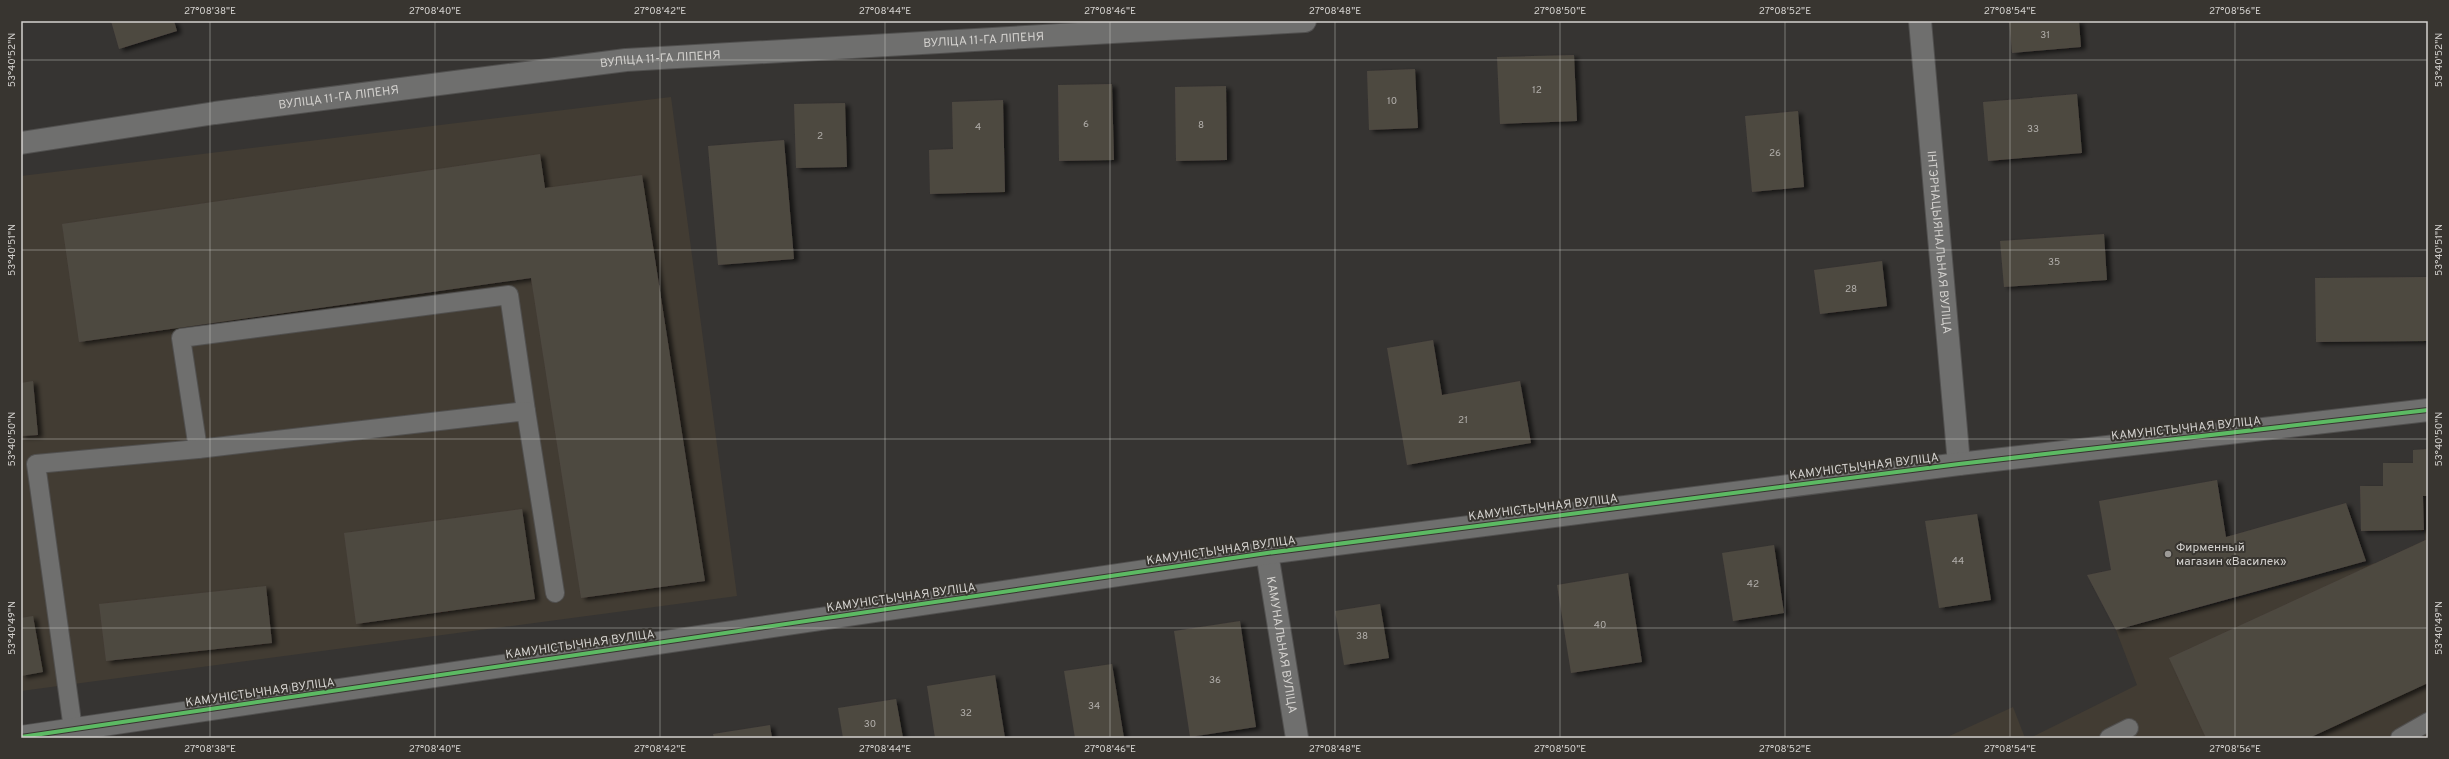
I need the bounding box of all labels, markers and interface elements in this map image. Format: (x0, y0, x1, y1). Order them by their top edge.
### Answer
text: 27°08'38"E (184, 5, 236, 18)
text: 27°08'40"E (409, 5, 461, 18)
text: 27°08'42"E (634, 5, 686, 18)
text: 27°08'44"E (859, 5, 911, 18)
text: 27°08'46"E (1084, 5, 1136, 18)
text: 27°08'48"E (1309, 5, 1361, 18)
text: 27°08'50"E (1534, 5, 1586, 18)
text: 27°08'52"E (1759, 5, 1811, 18)
text: 27°08'54"E (1984, 5, 2036, 18)
text: 27°08'56"E (2209, 5, 2261, 18)
street label: ВУЛІЦА 11-ГА ЛІПЕНЯ (923, 29, 1045, 52)
house number: 31 (2040, 29, 2050, 42)
text: 53°40'52"N (6, 33, 19, 87)
text: 53°40'52"N (2433, 33, 2446, 87)
street label: ВУЛІЦА 11-ГА ЛІПЕНЯ (599, 48, 721, 72)
street label: ВУЛІЦА 11-ГА ЛІПЕНЯ (278, 82, 400, 114)
house number: 12 (1532, 84, 1542, 97)
house number: 10 (1387, 95, 1397, 108)
house number: 6 (1083, 118, 1089, 131)
house number: 8 (1198, 119, 1204, 132)
house number: 4 (975, 121, 981, 134)
house number: 33 (2027, 123, 2039, 136)
house number: 2 (817, 130, 823, 143)
house number: 26 (1769, 147, 1781, 160)
street label: ІНТЭРНАЦЫЯНАЛЬНАЯ ВУЛІЦА (1922, 150, 1955, 334)
text: 53°40'51"N (6, 224, 19, 276)
text: 53°40'51"N (2433, 224, 2446, 276)
house number: 35 (2048, 256, 2060, 269)
house number: 28 (1845, 283, 1857, 296)
text: 53°40'50"N (6, 412, 19, 466)
text: 53°40'50"N (2433, 412, 2446, 466)
street label: КАМУНІСТЫЧНАЯ ВУЛІЦА (2110, 413, 2262, 445)
house number: 21 (1458, 414, 1468, 427)
street label: КАМУНІСТЫЧНАЯ ВУЛІЦА (1788, 450, 1940, 484)
street label: КАМУНІСТЫЧНАЯ ВУЛІЦА (1467, 491, 1619, 525)
street label: КАМУНІСТЫЧНАЯ ВУЛІЦА (1146, 533, 1297, 569)
place label: Фирменный магазин «Василек» (2176, 540, 2286, 570)
marker: Фирменный магазин «Василек» (2163, 549, 2173, 559)
house number: 44 (1952, 555, 1964, 568)
street label: КАМУНАЛЬНАЯ ВУЛІЦА (1262, 575, 1300, 715)
house number: 42 (1747, 578, 1759, 591)
street label: КАМУНІСТЫЧНАЯ ВУЛІЦА (826, 580, 977, 616)
text: 53°40'49"N (6, 601, 19, 655)
text: 53°40'49"N (2433, 601, 2446, 655)
house number: 40 (1594, 619, 1606, 632)
street label: КАМУНІСТЫЧНАЯ ВУЛІЦА (505, 627, 656, 663)
house number: 38 (1356, 630, 1368, 643)
house number: 36 (1209, 674, 1221, 687)
street label: КАМУНІСТЫЧНАЯ ВУЛІЦА (185, 675, 336, 711)
house number: 34 (1088, 700, 1100, 713)
house number: 32 (960, 707, 972, 720)
house number: 30 (864, 718, 876, 731)
text: 27°08'38"E (184, 743, 236, 756)
text: 27°08'40"E (409, 743, 461, 756)
text: 27°08'42"E (634, 743, 686, 756)
text: 27°08'44"E (859, 743, 911, 756)
text: 27°08'46"E (1084, 743, 1136, 756)
text: 27°08'48"E (1309, 743, 1361, 756)
text: 27°08'50"E (1534, 743, 1586, 756)
text: 27°08'52"E (1759, 743, 1811, 756)
text: 27°08'54"E (1984, 743, 2036, 756)
text: 27°08'56"E (2209, 743, 2261, 756)

